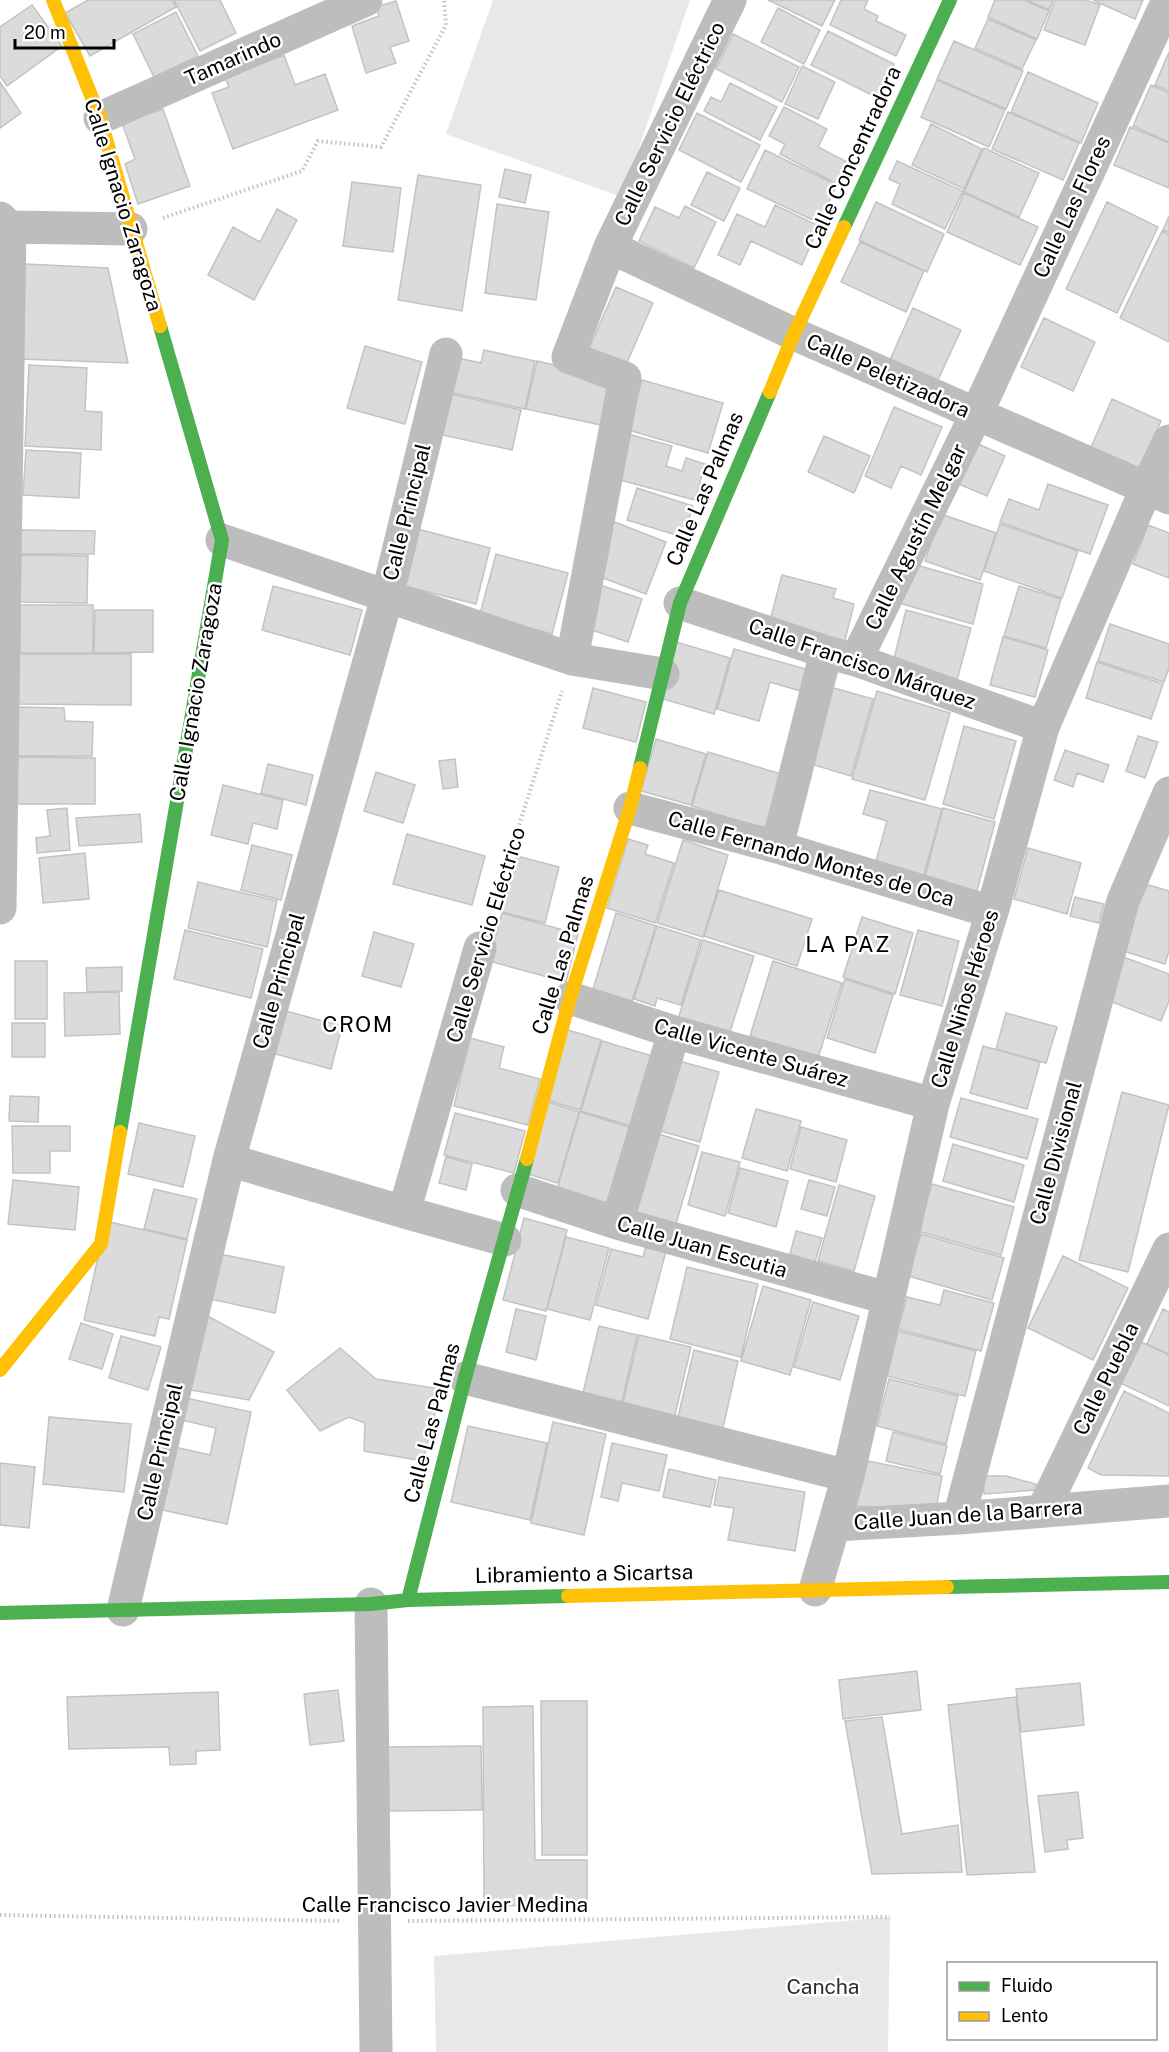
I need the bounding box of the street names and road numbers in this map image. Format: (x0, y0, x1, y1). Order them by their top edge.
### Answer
street label: Calle Servicio Eléctrico (609, 17, 730, 230)
street label: Tamarindo (181, 26, 285, 91)
street label: Calle Concentradora (799, 62, 906, 253)
street label: Calle Ignacio Zaragoza (79, 95, 168, 314)
street label: Calle Las Flores (1028, 132, 1115, 282)
street label: Calle Peletizadora (803, 328, 974, 423)
street label: Calle Las Palmas (661, 408, 748, 570)
street label: Calle Agustín Melgar (859, 439, 972, 634)
street label: Calle Principal (377, 441, 436, 583)
street label: Calle Ignacio Zaragoza (164, 581, 227, 803)
street label: Calle Francisco Márquez (745, 613, 979, 714)
street label: Calle Fernando Montes de Oca (665, 806, 957, 911)
street label: Calle Servicio Eléctrico (441, 824, 530, 1046)
street label: Calle Las Palmas (526, 872, 599, 1037)
street label: Calle Niños Héroes (925, 906, 1004, 1091)
street label: Calle Principal (247, 910, 310, 1052)
street label: Calle Vicente Suárez (651, 1013, 851, 1092)
street label: Calle Divisional (1024, 1078, 1087, 1228)
street label: Calle Juan Escutia (614, 1210, 790, 1283)
street label: Calle Puebla (1067, 1318, 1144, 1439)
street label: Calle Las Palmas (398, 1340, 465, 1506)
street label: Calle Principal (132, 1381, 188, 1523)
street label: Calle Juan de la Barrera (853, 1494, 1083, 1535)
street label: Libramiento a Sicartsa (475, 1559, 693, 1588)
street label: Calle Francisco Javier Medina (302, 1892, 588, 1917)

